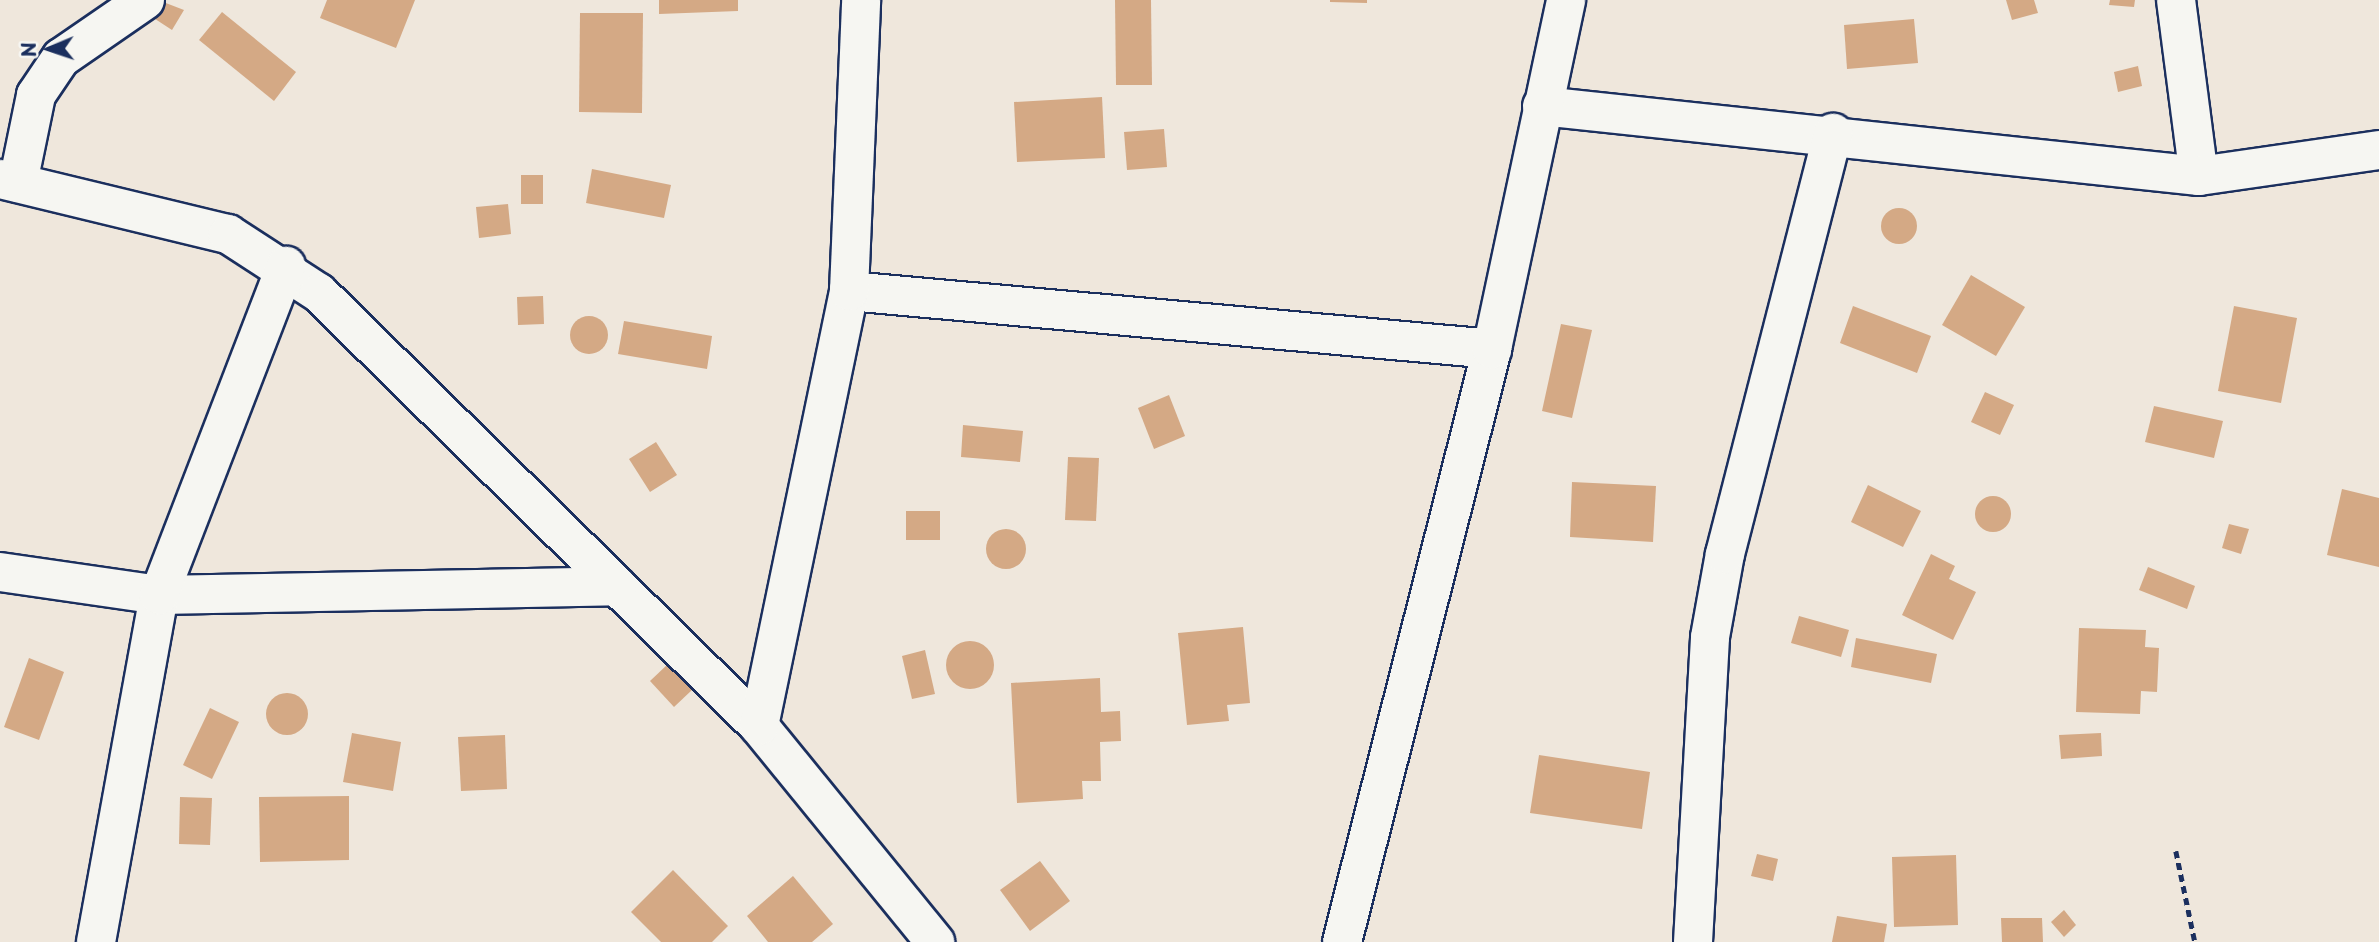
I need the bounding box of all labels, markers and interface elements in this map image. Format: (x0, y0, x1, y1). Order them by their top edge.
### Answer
north arrow (14, 14, 84, 84)
text: N (14, 42, 42, 58)

